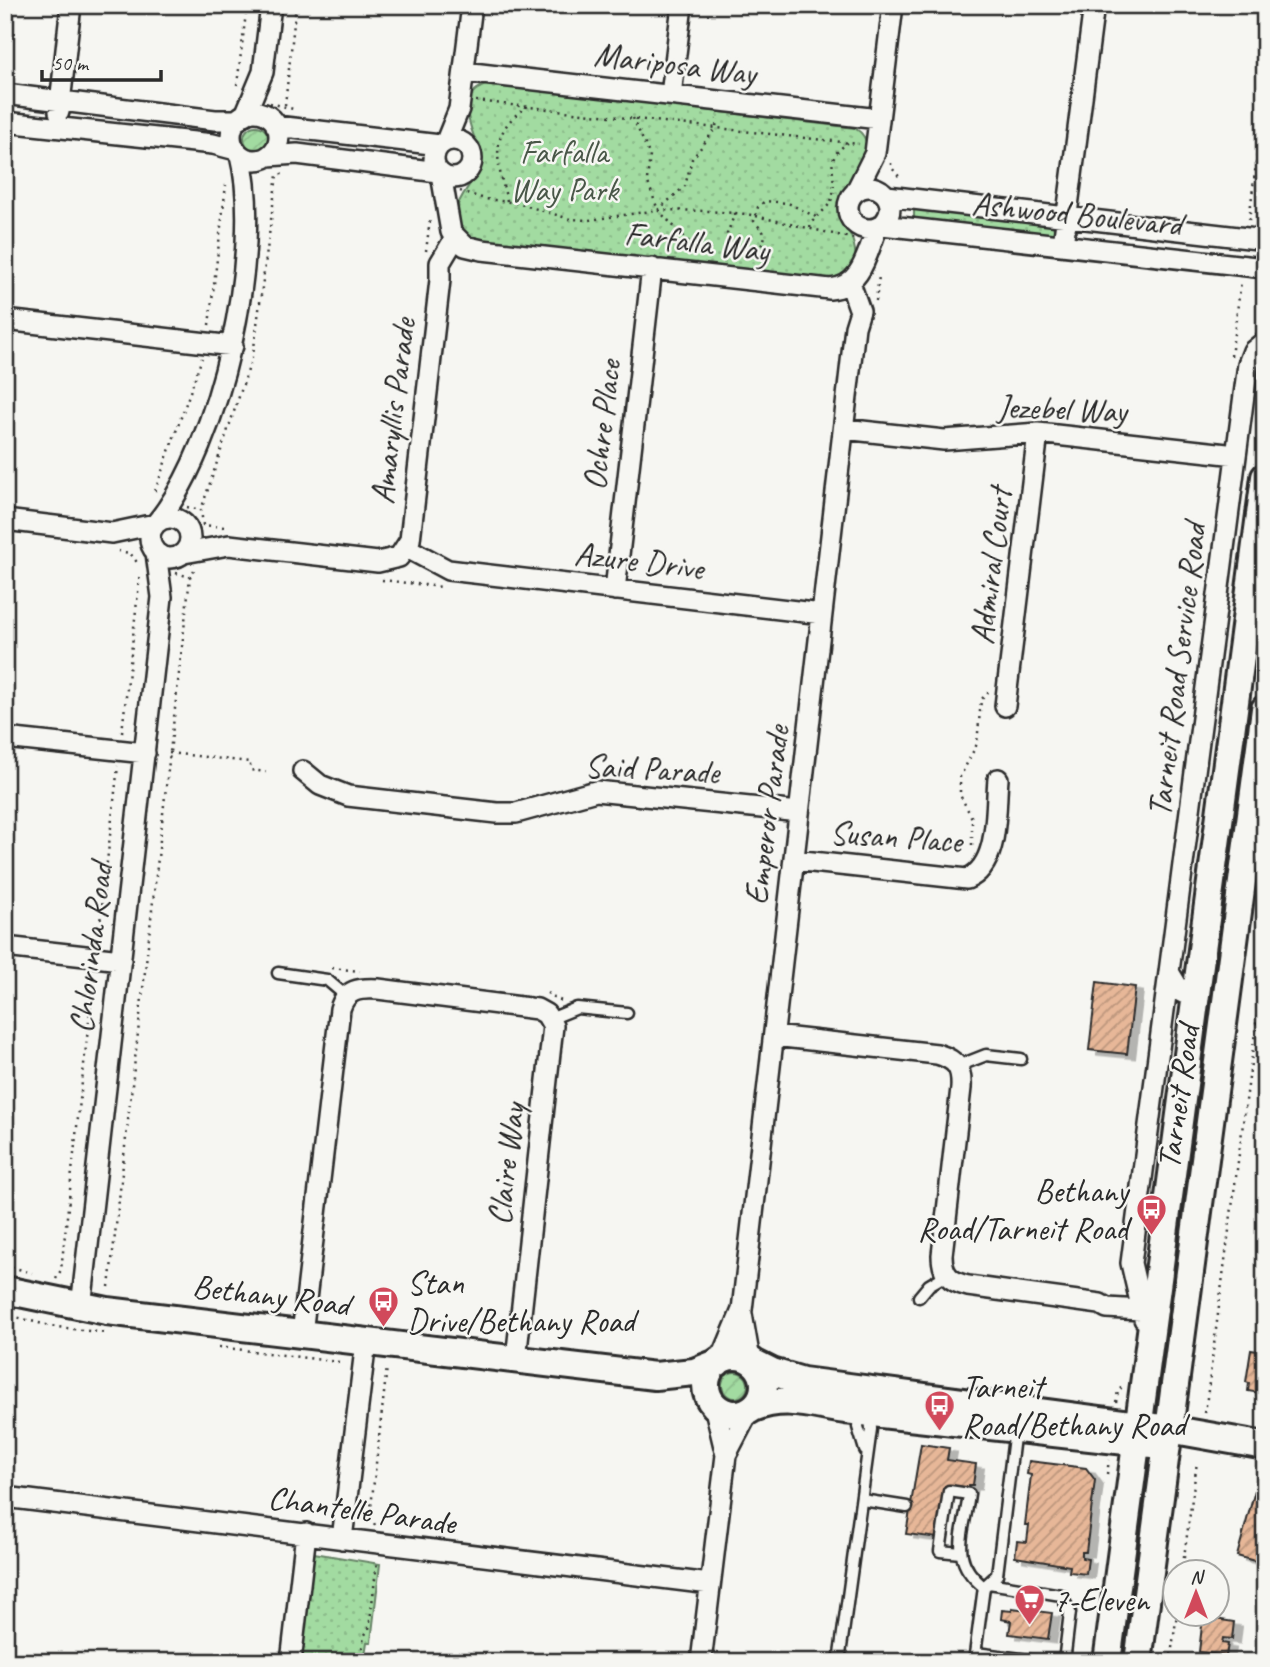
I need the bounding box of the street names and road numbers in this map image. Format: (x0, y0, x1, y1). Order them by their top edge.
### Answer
street label: Mariposa Way (592, 33, 761, 95)
street label: Ashwood Boulevard (970, 182, 1189, 246)
street label: Farfalla Way (622, 212, 774, 272)
street label: Amaryllis Parade (361, 314, 425, 506)
street label: Ochre Place (573, 355, 631, 492)
street label: Jezebel Way (995, 386, 1130, 432)
street label: Admiral Court (961, 482, 1022, 646)
street label: Tarneit Road Service Road (1138, 516, 1216, 819)
street label: Azure Drive (572, 532, 708, 590)
street label: Emperor Parade (735, 721, 799, 907)
street label: Said Parade (584, 745, 723, 794)
street label: Susan Place (829, 811, 966, 863)
street label: Chlorinda Road (60, 856, 123, 1035)
street label: Tarneit Road (1147, 1018, 1210, 1171)
street label: Claire Way (478, 1098, 535, 1227)
street label: Bethany Road (190, 1265, 357, 1326)
street label: Chantelle Parade (266, 1476, 461, 1544)

